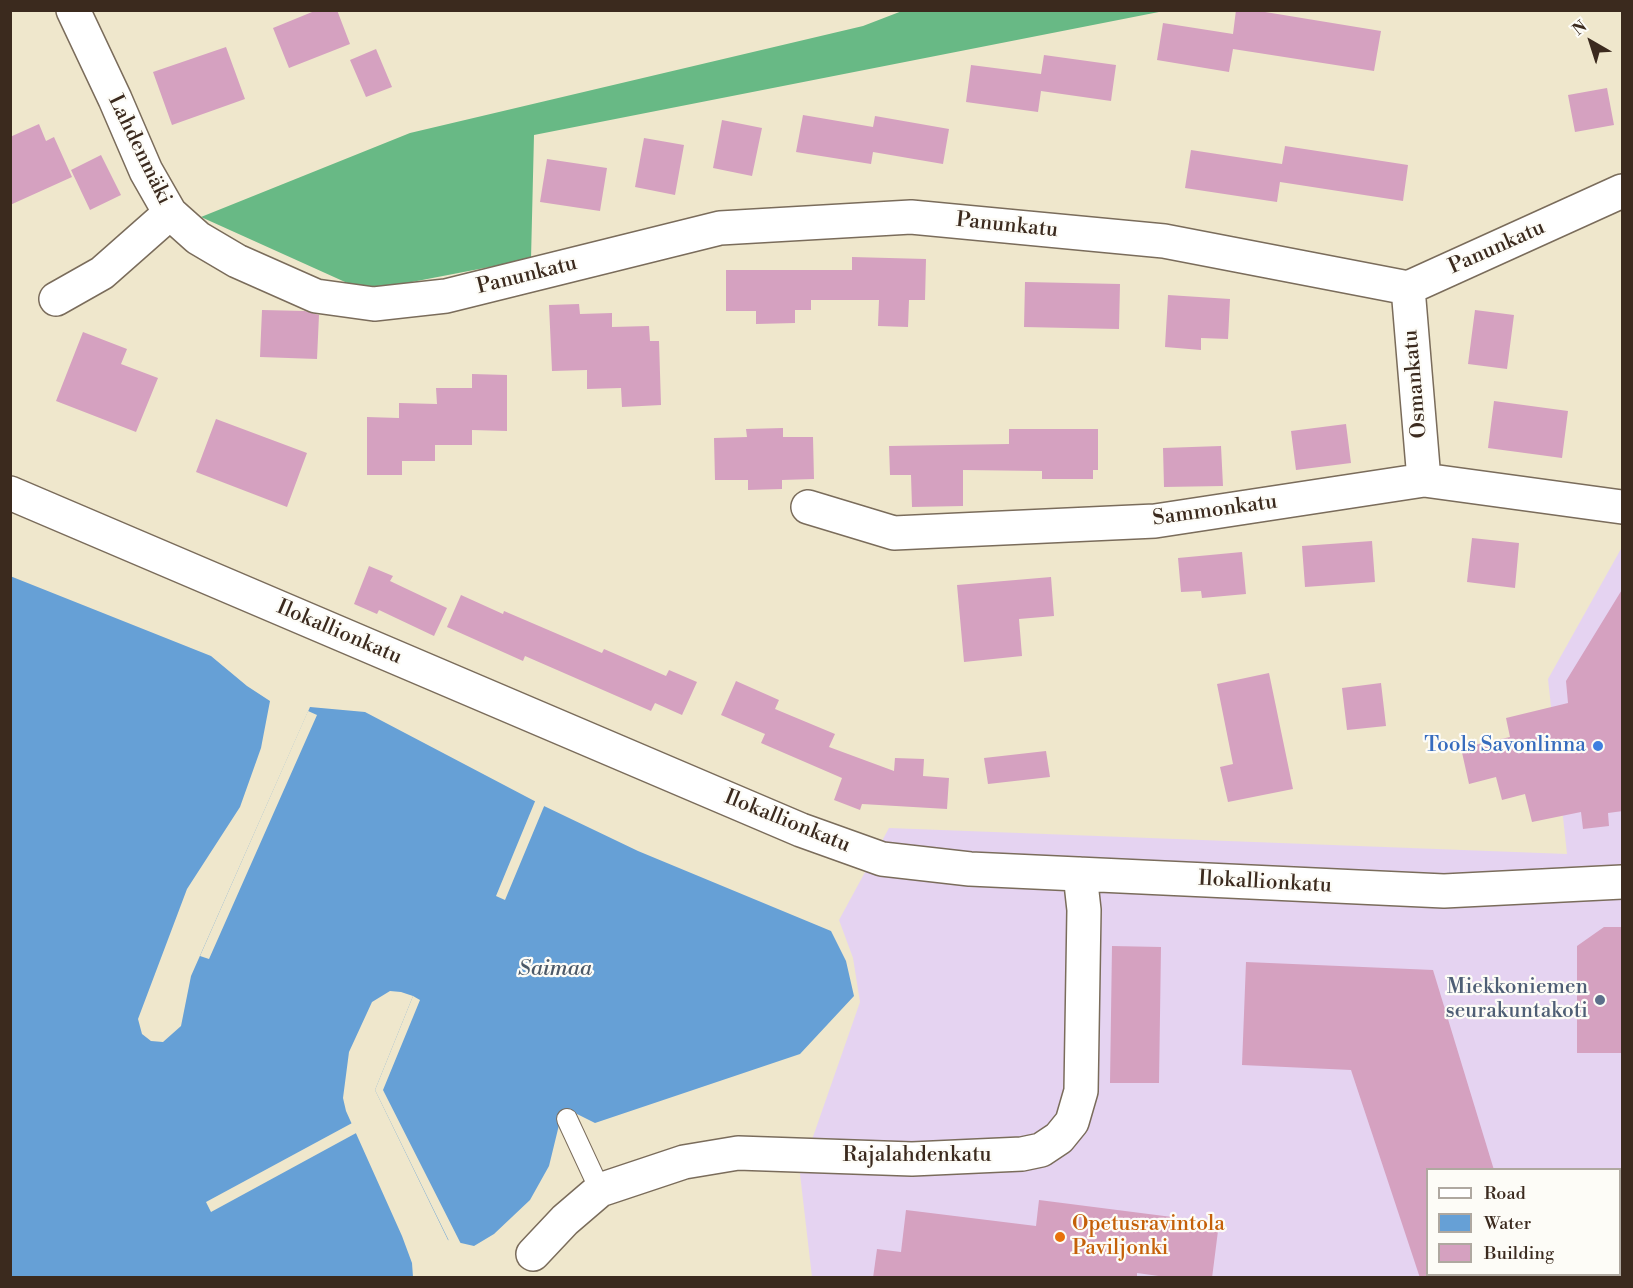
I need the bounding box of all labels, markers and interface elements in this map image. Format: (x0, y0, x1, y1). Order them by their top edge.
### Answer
north arrow (1561, 12, 1621, 72)
text: N (1568, 16, 1591, 40)
street label: Lahdenmäki (102, 91, 176, 209)
street label: Panunkatu (955, 208, 1059, 244)
street label: Panunkatu (1445, 216, 1549, 280)
street label: Panunkatu (474, 251, 580, 301)
street label: Osmankatu (1399, 329, 1433, 439)
street label: Sammonkatu (1151, 490, 1279, 532)
street label: Ilokallionkatu (273, 595, 405, 671)
place label: Tools Savonlinna (1424, 733, 1586, 759)
marker: Tools Savonlinna (1591, 739, 1605, 753)
street label: Ilokallionkatu (720, 785, 854, 859)
street label: Ilokallionkatu (1198, 867, 1332, 899)
water label: Saimaa (518, 957, 592, 983)
place label: Miekkoniemen seurakuntakoti (1445, 975, 1588, 1025)
marker: Miekkoniemen seurakuntakoti (1593, 993, 1607, 1007)
street label: Rajalahdenkatu (842, 1143, 992, 1169)
legend (1426, 1168, 1621, 1276)
text: Road (1484, 1182, 1526, 1205)
place label: Opetusravintola Paviljonki (1072, 1212, 1225, 1262)
text: Water (1484, 1212, 1531, 1235)
marker: Opetusravintola Paviljonki (1053, 1230, 1067, 1244)
text: Building (1484, 1242, 1554, 1265)

